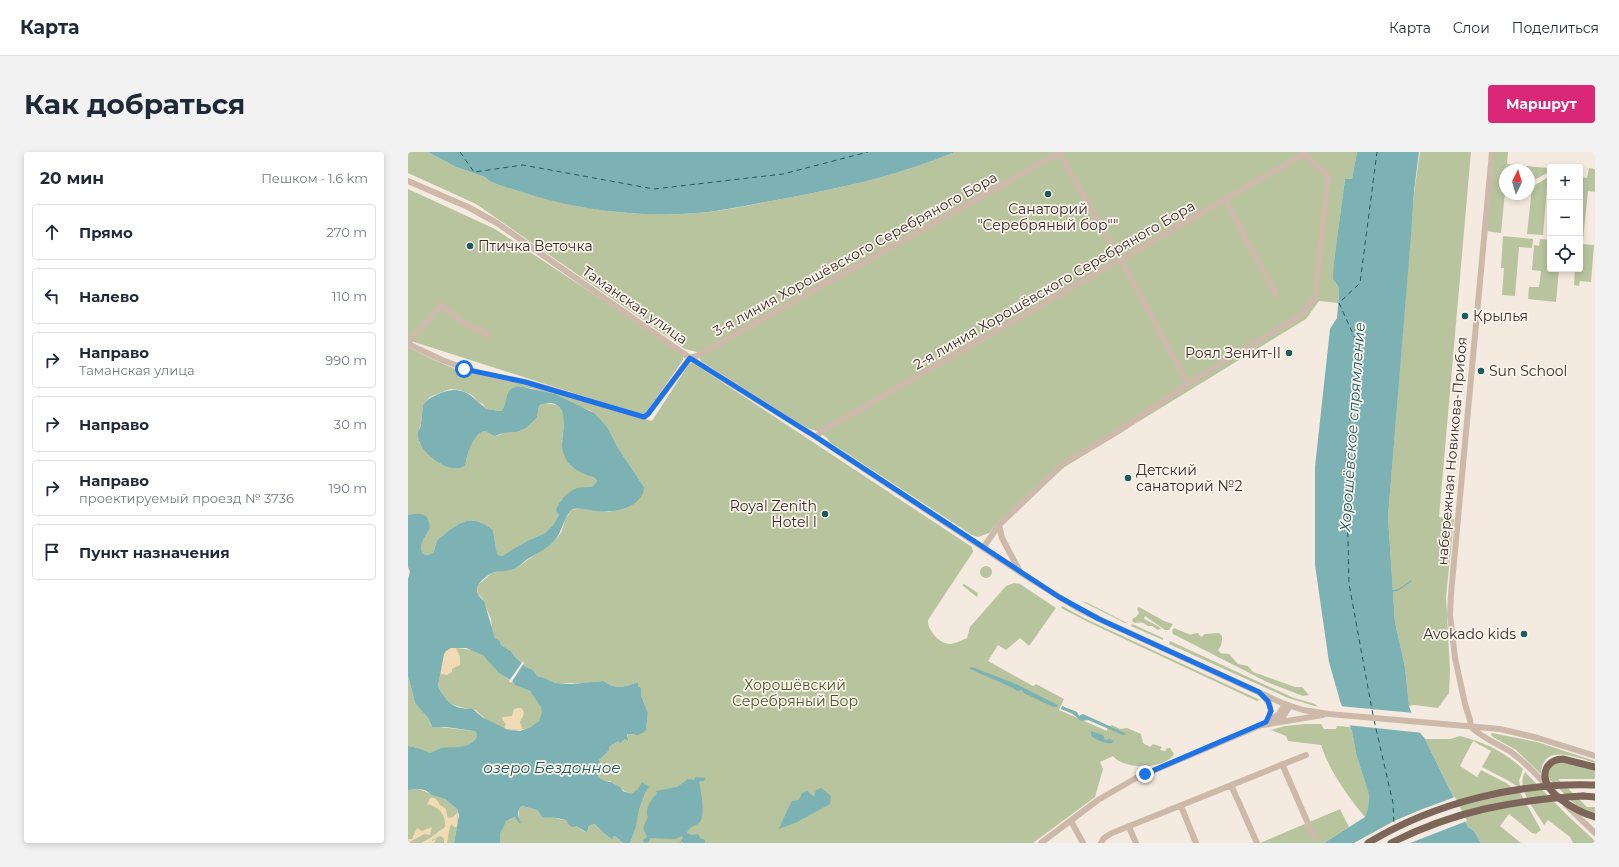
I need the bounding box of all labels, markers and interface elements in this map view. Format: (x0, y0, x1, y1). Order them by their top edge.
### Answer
text: Карта (20, 16, 80, 39)
text: Карта (1389, 19, 1431, 37)
text: Слои (1453, 19, 1490, 37)
text: Поделиться (1512, 19, 1599, 37)
button: Маршрут (1488, 85, 1595, 123)
text: Как добраться (24, 87, 245, 121)
north arrow (1499, 164, 1535, 200)
map controls (1547, 164, 1583, 272)
button: + (1547, 164, 1583, 200)
text: 20 мин (40, 168, 104, 188)
street label: 3-я линия Хорошёвского Серебряного Бора (710, 168, 1000, 340)
text: Пешком · 1.6 km (261, 170, 368, 186)
marker: Санаторий "Серебряный бор"" (1043, 189, 1053, 199)
street label: 2-я линия Хорошёвского Серебряного Бора (910, 197, 1198, 373)
place label: Санаторий "Серебряный бор"" (977, 200, 1119, 234)
button: − (1547, 200, 1583, 236)
icon: ahead (41, 221, 63, 243)
text: Прямо (79, 223, 133, 242)
text: 270 m (326, 224, 367, 240)
button: locate (1547, 236, 1583, 272)
place label: Птичка Веточка (478, 237, 593, 255)
marker: Птичка Веточка (465, 241, 475, 251)
street label: Таманская улица (579, 262, 691, 348)
icon: left (41, 285, 63, 307)
text: Налево (79, 287, 139, 306)
text: 110 m (332, 288, 367, 304)
place label: Крылья (1473, 307, 1528, 325)
marker: Крылья (1460, 311, 1470, 321)
water label: Хорошёвское спрямление (1335, 322, 1369, 533)
street label: набережная Новикова-Прибоя (1433, 336, 1471, 566)
text: Направо (79, 343, 149, 362)
place label: Роял Зенит-II (1185, 344, 1281, 362)
marker: Роял Зенит-II (1284, 348, 1294, 358)
icon: right (41, 349, 63, 371)
text: 990 m (325, 352, 367, 368)
route start (455, 360, 473, 378)
text: Таманская улица (79, 362, 195, 378)
place label: Sun School (1489, 362, 1567, 380)
marker: Sun School (1476, 366, 1486, 376)
icon: right (41, 413, 63, 435)
text: Направо (79, 415, 149, 434)
text: 30 m (334, 416, 367, 432)
place label: Детский санаторий №2 (1136, 461, 1242, 495)
text: Направо (79, 471, 149, 490)
marker: Детский санаторий №2 (1123, 473, 1133, 483)
icon: right (41, 477, 63, 499)
text: 190 m (329, 480, 367, 496)
text: проектируемый проезд № 3736 (79, 490, 294, 506)
place label: Royal Zenith Hotel I (730, 497, 817, 531)
marker: Royal Zenith Hotel I (820, 509, 830, 519)
icon: arrive (41, 541, 63, 563)
text: Пункт назначения (79, 543, 230, 562)
place label: Avokado kids (1423, 625, 1516, 643)
marker: Avokado kids (1519, 629, 1529, 639)
park label: Хорошёвский Серебряный Бор (732, 676, 858, 710)
water label: озеро Бездонное (483, 758, 621, 777)
route end (1136, 765, 1154, 783)

